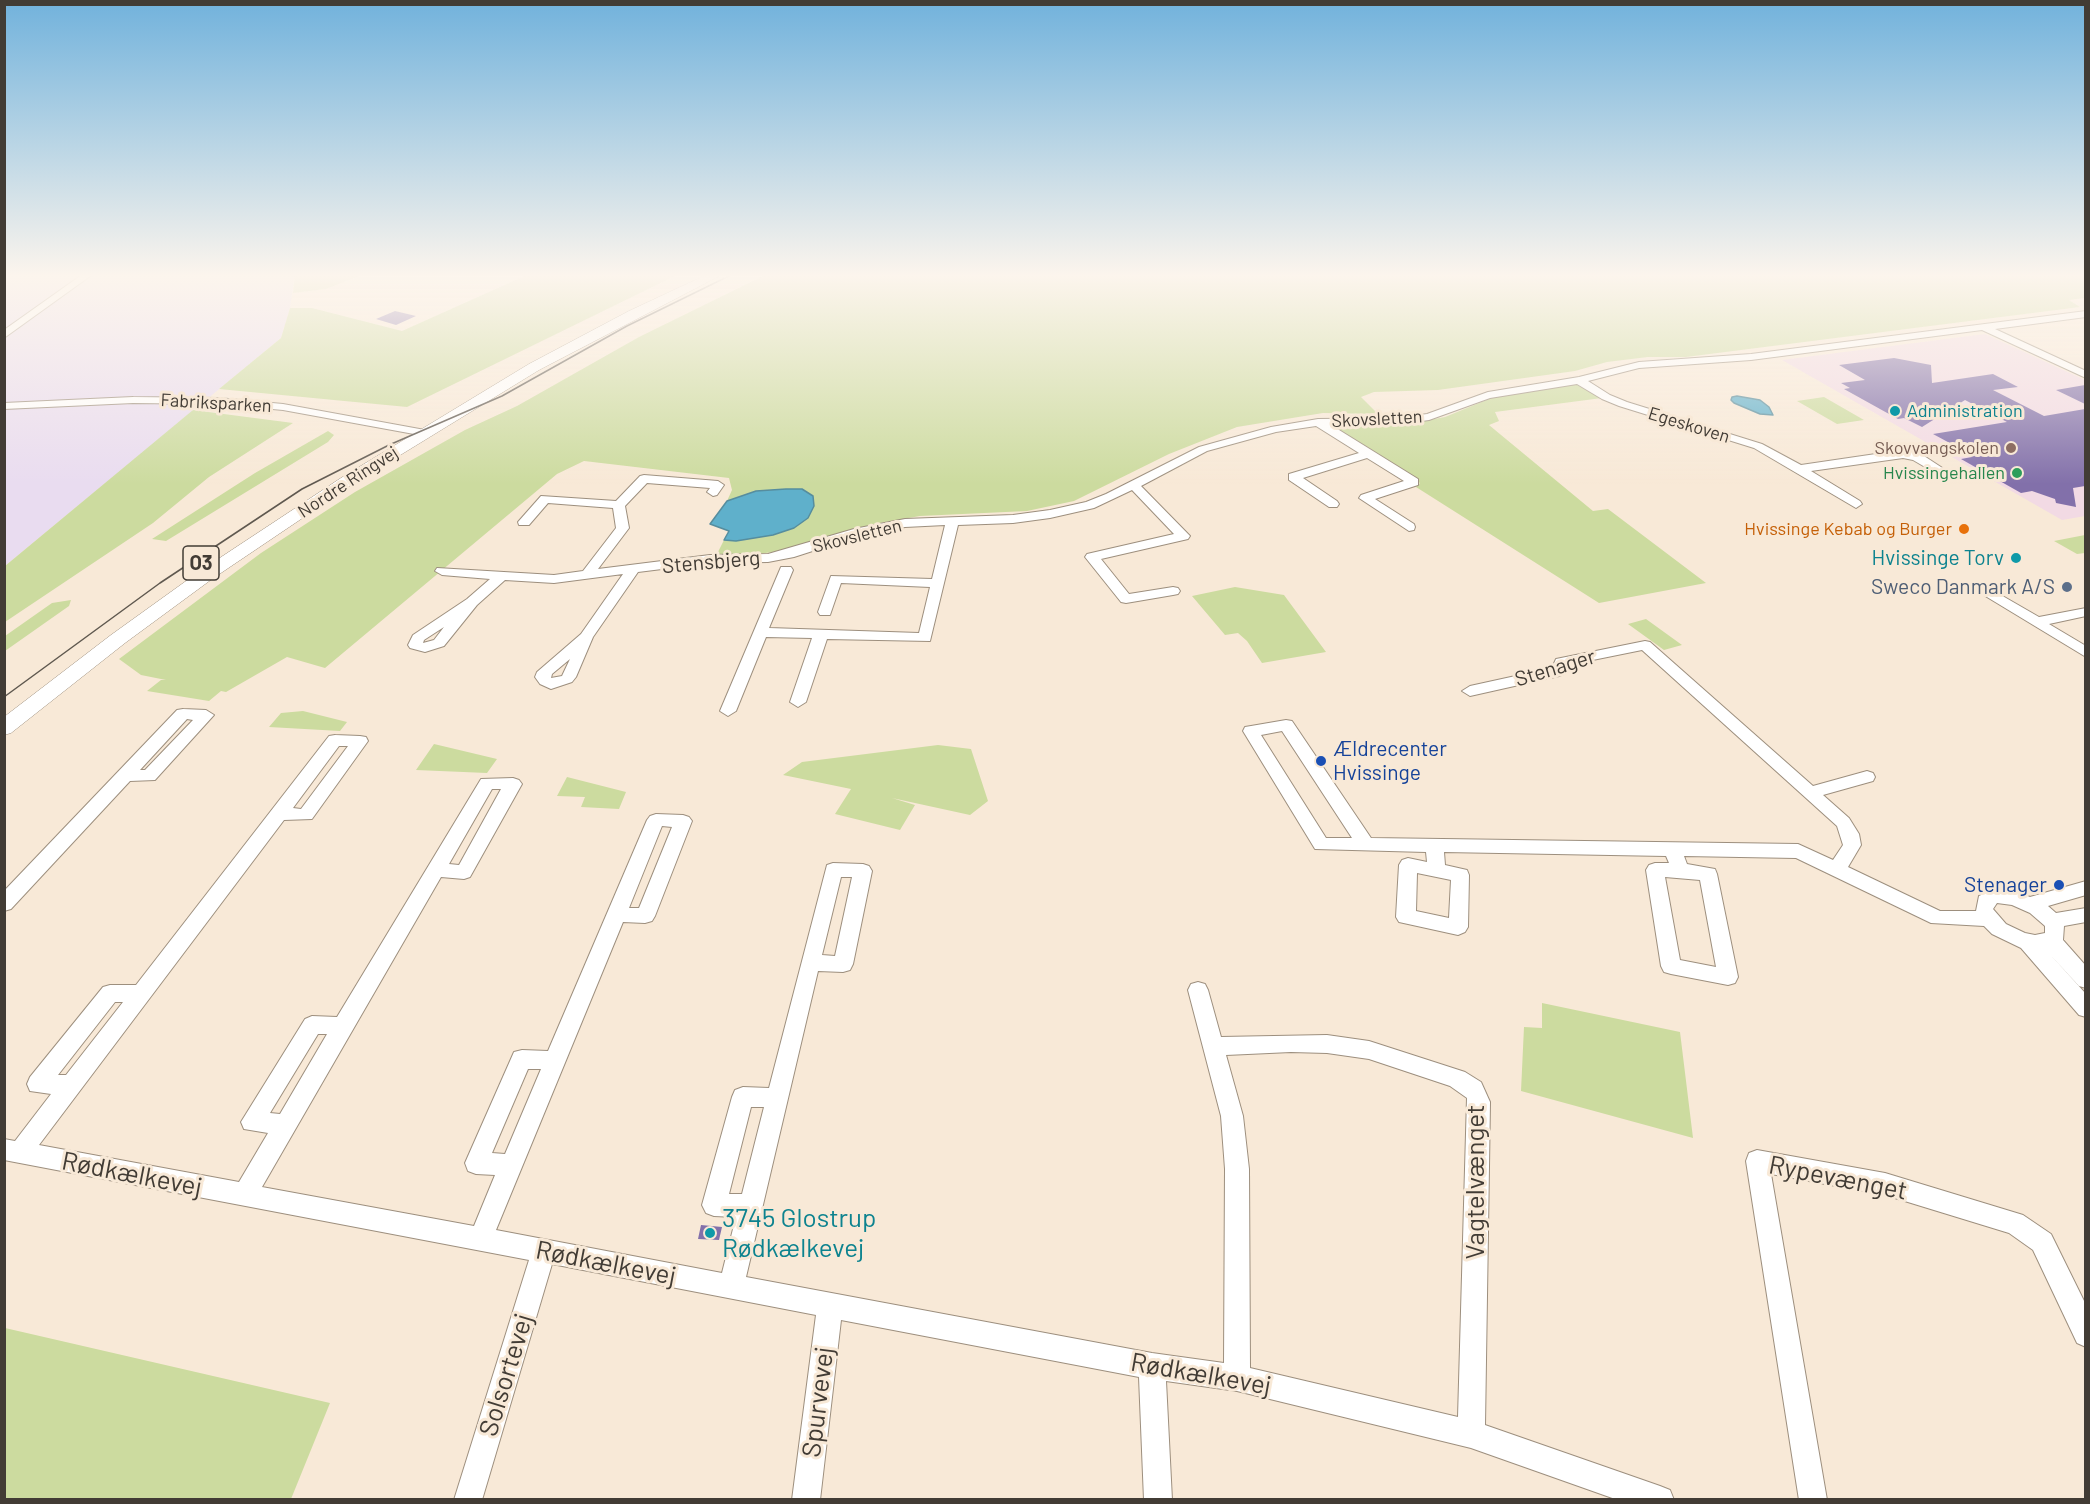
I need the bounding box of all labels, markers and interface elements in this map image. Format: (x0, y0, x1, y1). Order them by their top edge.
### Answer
street label: Fabriksparken (160, 389, 272, 417)
place label: Administration (1907, 400, 2023, 422)
street label: Egeskoven (1646, 402, 1732, 448)
marker: Administration (1888, 404, 1902, 418)
street label: Skovsletten (1331, 406, 1423, 432)
place label: Skovvangskolen (1874, 437, 1999, 459)
marker: Skovvangskolen (2004, 441, 2018, 455)
street label: Nordre Ringvej (294, 442, 402, 522)
place label: Hvissingehallen (1883, 462, 2005, 484)
marker: Hvissingehallen (2010, 466, 2024, 480)
street label: Skovsletten (810, 515, 904, 557)
place label: Hvissinge Kebab og Burger (1744, 518, 1952, 540)
marker: Hvissinge Kebab og Burger (1957, 522, 1971, 536)
street label: Stensbjerg (661, 545, 761, 579)
place label: Hvissinge Torv (1872, 545, 2004, 571)
road number: O3 (183, 546, 219, 580)
marker: Hvissinge Torv (2009, 551, 2023, 565)
place label: Sweco Danmark A/S (1871, 574, 2055, 600)
marker: Sweco Danmark A/S (2060, 580, 2074, 594)
street label: Stenager (1512, 644, 1598, 692)
place label: Ældrecenter Hvissinge (1333, 736, 1447, 786)
marker: Ældrecenter Hvissinge (1314, 754, 1328, 768)
place label: Stenager (1964, 872, 2047, 898)
marker: Stenager (2052, 878, 2066, 892)
street label: Vagtelvænget (1459, 1105, 1491, 1259)
street label: Rødkælkevej (59, 1145, 205, 1203)
street label: Rypevænget (1766, 1149, 1910, 1207)
place label: 3745 Glostrup Rødkælkevej (722, 1202, 876, 1264)
marker: 3745 Glostrup Rødkælkevej (703, 1226, 717, 1240)
street label: Rødkælkevej (533, 1234, 679, 1292)
street label: Solsortevej (473, 1310, 539, 1440)
street label: Spurvevej (796, 1345, 840, 1459)
street label: Rødkælkevej (1128, 1346, 1274, 1402)

